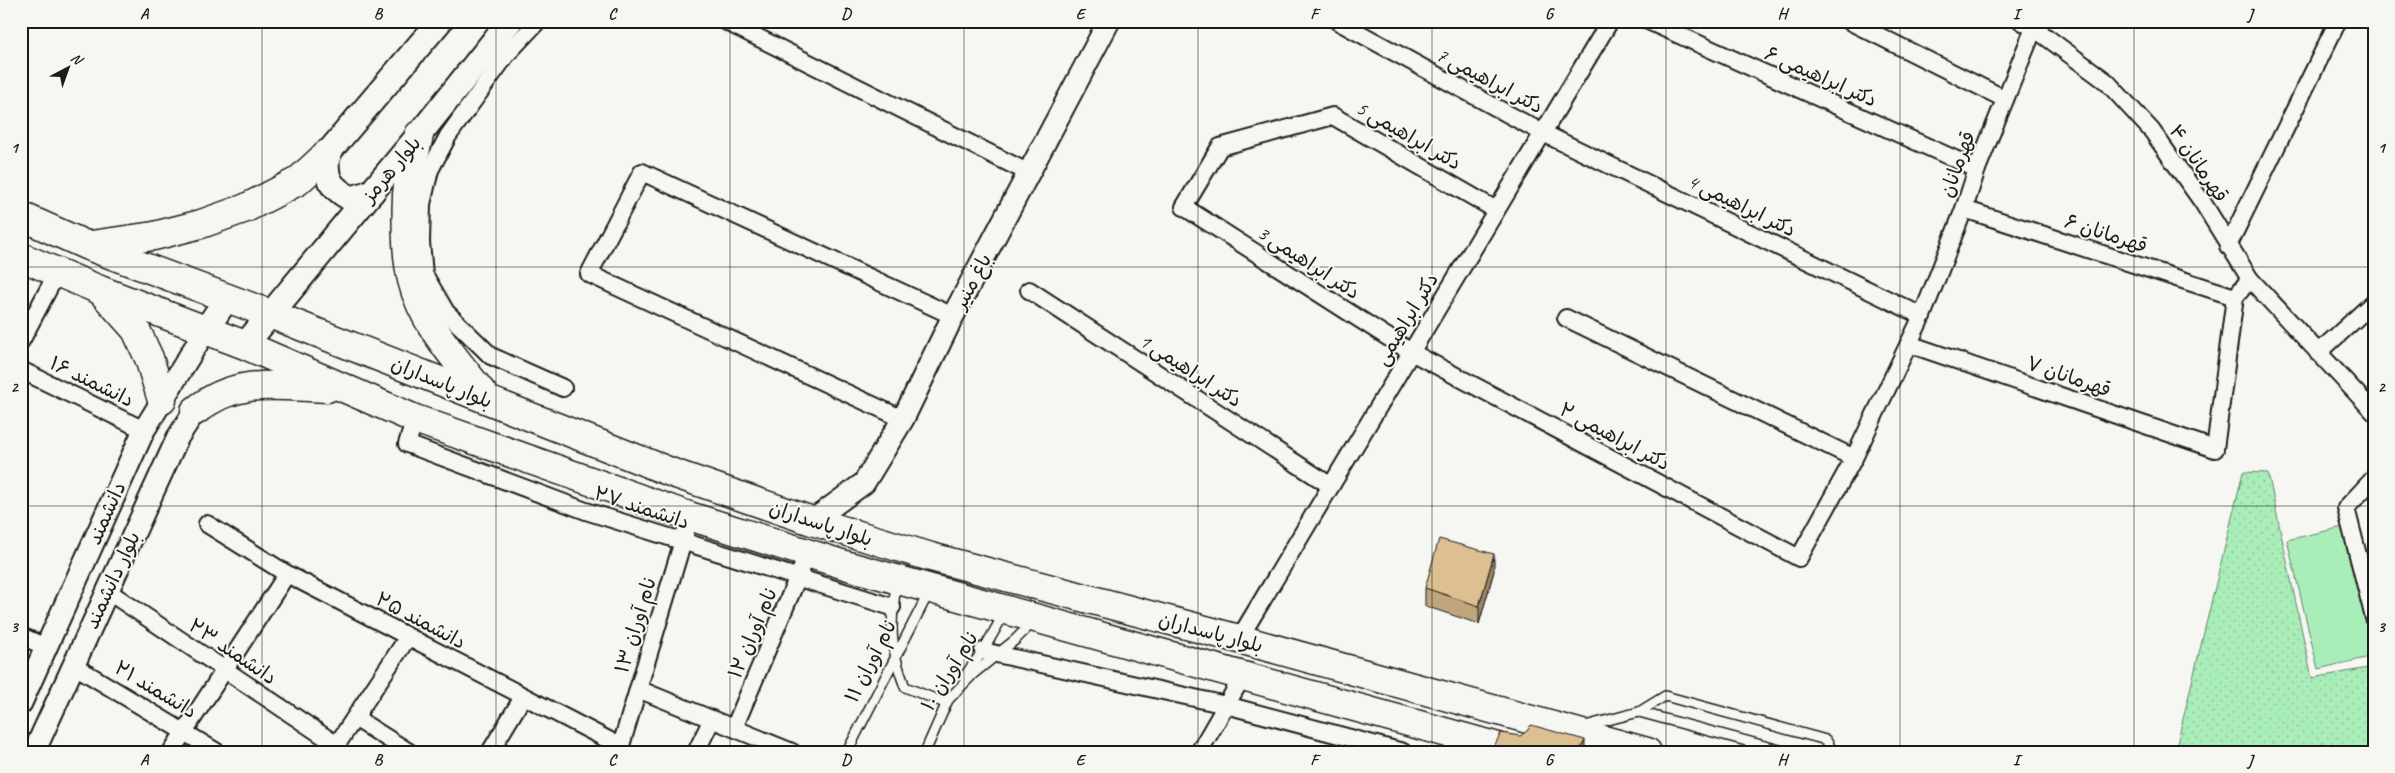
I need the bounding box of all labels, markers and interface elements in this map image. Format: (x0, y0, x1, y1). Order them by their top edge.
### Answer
text: A (140, 4, 150, 24)
text: B (374, 4, 384, 24)
text: C (608, 4, 618, 24)
text: D (841, 4, 852, 24)
text: E (1076, 4, 1087, 24)
text: F (1310, 4, 1321, 24)
text: G (1545, 4, 1555, 24)
text: H (1777, 4, 1789, 24)
text: I (2013, 4, 2023, 24)
text: J (2246, 4, 2255, 24)
street label: دکتر ابراهیمی ۶ (1761, 41, 1881, 112)
north arrow (42, 42, 92, 92)
street label: دکتر ابراهیمی 7 (1432, 42, 1547, 119)
text: N (67, 49, 87, 69)
street label: دکتر ابراهیمی 5 (1352, 95, 1466, 176)
street label: قهرمانان ۴ (2163, 120, 2234, 207)
street label: قهرمانان (1934, 128, 1981, 201)
street label: بلوار هرمز (355, 131, 427, 209)
text: 1 (10, 138, 19, 158)
text: 1 (2377, 138, 2386, 158)
street label: دکتر ابراهیمی 4 (1684, 169, 1800, 242)
street label: قهرمانان ۶ (2061, 208, 2150, 259)
street label: دکتر ابراهیمی 3 (1253, 220, 1365, 305)
street label: باغ منیر (947, 249, 998, 315)
street label: دکتر ابراهیمی (1369, 268, 1444, 370)
street label: دکتر ابراهیمی 1 (1135, 328, 1247, 413)
street label: دانشمند ۱۶ (46, 350, 138, 413)
street label: قهرمانان ۷ (2023, 350, 2114, 403)
street label: بلوار پاسداران (388, 351, 496, 414)
text: 2 (10, 377, 19, 397)
text: 2 (2377, 377, 2386, 397)
street label: دکتر ابراهیمی ۲ (1555, 397, 1674, 476)
street label: دانشمند (82, 478, 131, 549)
street label: دانشمند ۲۷ (591, 480, 693, 535)
street label: بلوار پاسداران (766, 495, 876, 552)
street label: بلوار دانشمند (79, 527, 146, 633)
street label: نام آوران ۱۳ (609, 574, 664, 677)
street label: نام آوران ۱۲ (722, 584, 785, 683)
street label: دانشمند ۲۵ (371, 586, 470, 655)
street label: بلوار پاسداران (1156, 607, 1266, 658)
street label: دانشمند ۲۳ (184, 613, 282, 690)
street label: نام آوران ۱۱ (839, 616, 904, 708)
text: 3 (10, 617, 19, 637)
text: 3 (2377, 617, 2386, 637)
street label: نام آوران ۱۰ (915, 627, 985, 717)
street label: دانشمند ۲۱ (110, 655, 202, 724)
text: A (140, 750, 150, 770)
text: B (374, 750, 384, 770)
text: C (608, 750, 618, 770)
text: D (841, 750, 852, 770)
text: E (1076, 750, 1087, 770)
text: F (1310, 750, 1321, 770)
text: G (1545, 750, 1555, 770)
text: H (1777, 750, 1789, 770)
text: I (2013, 750, 2023, 770)
text: J (2246, 750, 2255, 770)

